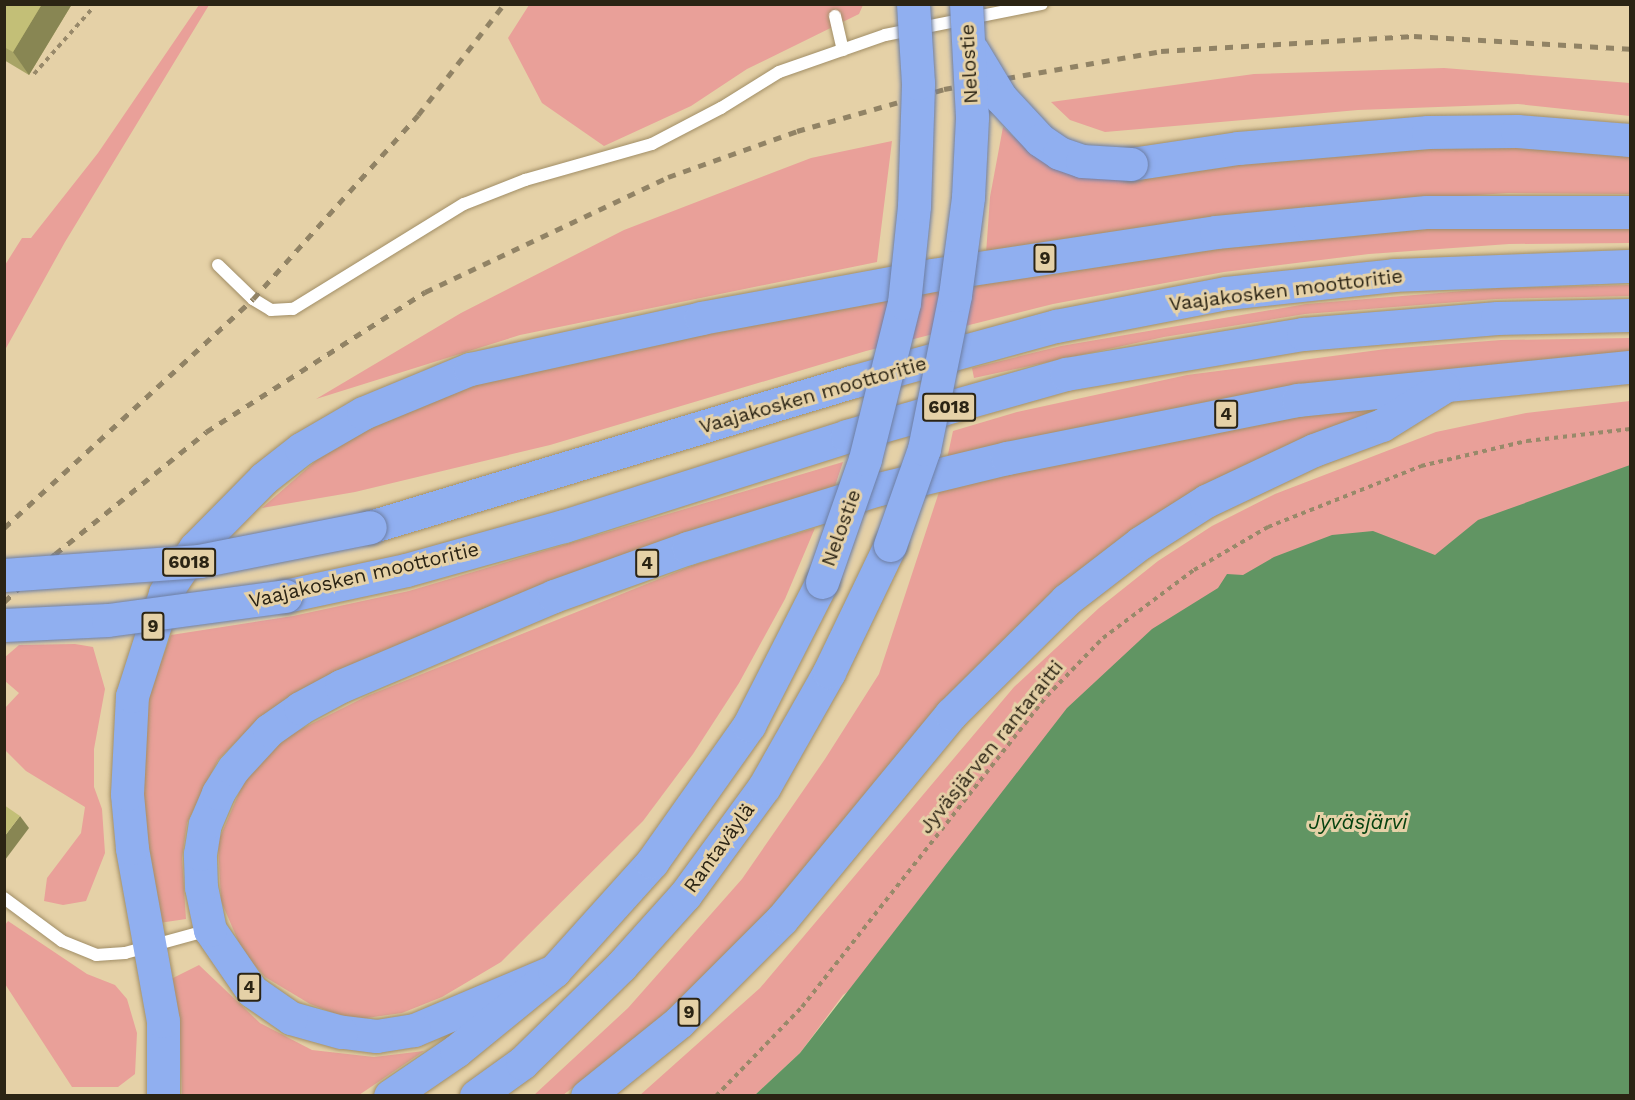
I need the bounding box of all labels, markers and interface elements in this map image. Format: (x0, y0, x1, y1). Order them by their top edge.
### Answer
street label: Nelostie (955, 23, 983, 105)
road number: 9 (1033, 243, 1057, 273)
street label: Vaajakosken moottoritie (1168, 264, 1404, 316)
street label: Vaajakosken moottoritie (697, 351, 929, 439)
road number: 6018 (922, 392, 976, 422)
road number: 4 (1214, 399, 1238, 429)
street label: Nelostie (816, 486, 866, 570)
street label: Vaajakosken moottoritie (247, 537, 481, 613)
road number: 6018 (162, 547, 216, 577)
road number: 4 (635, 548, 659, 578)
road number: 9 (141, 611, 165, 641)
street label: Jyväsjärven rantaraitti (914, 656, 1068, 838)
street label: Rantaväylä (678, 799, 760, 897)
water label: Jyväsjärvi (1309, 809, 1407, 835)
road number: 4 (237, 972, 261, 1002)
road number: 9 (677, 997, 701, 1027)

